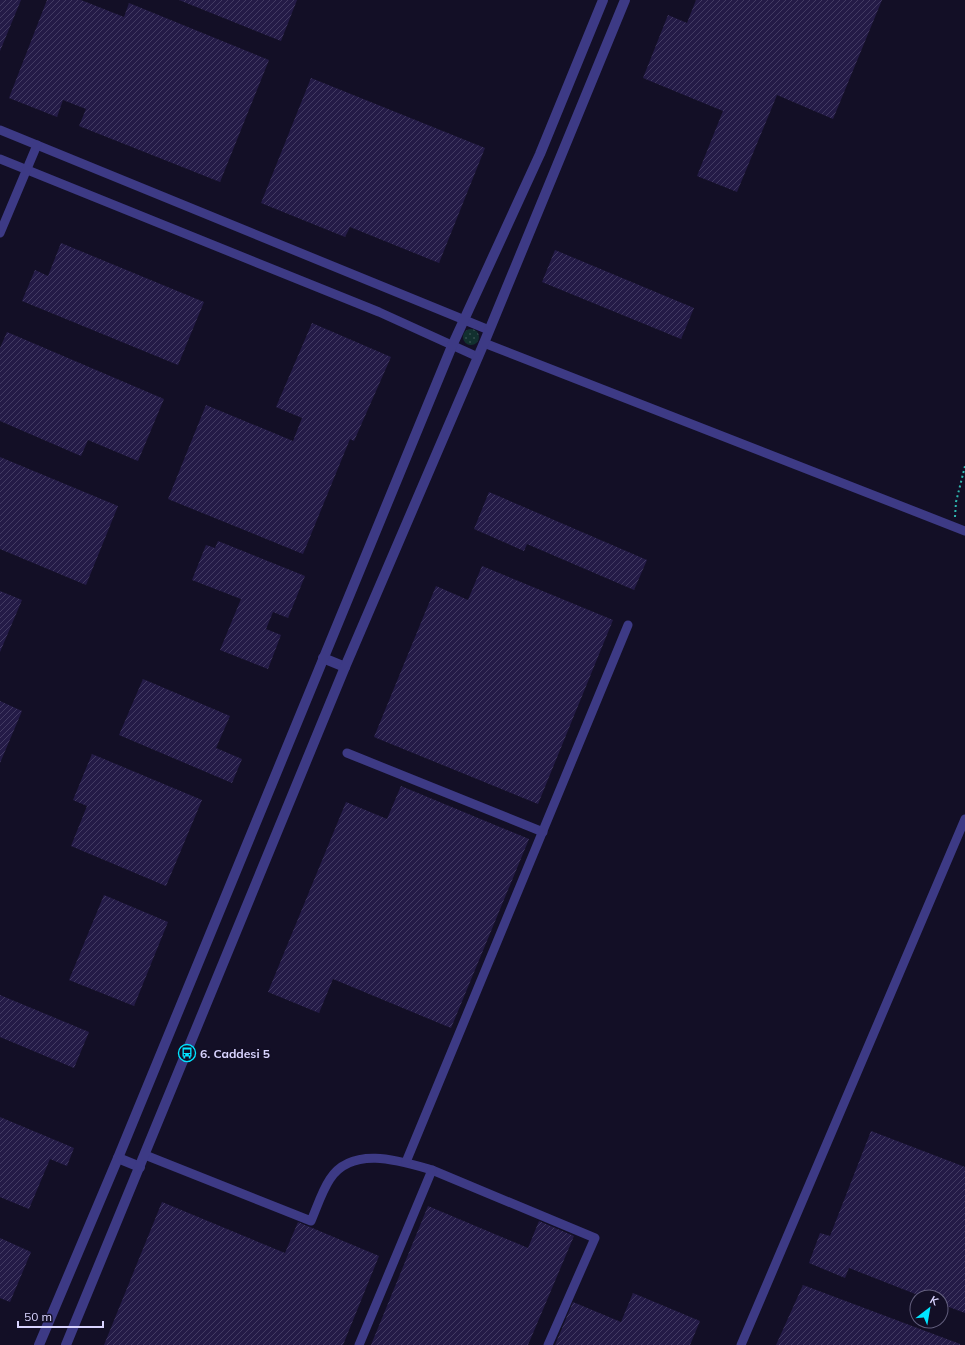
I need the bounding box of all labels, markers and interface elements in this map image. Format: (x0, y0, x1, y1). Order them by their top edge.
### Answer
bus stop icon: 6. Caddesi 5 (177, 1043, 197, 1063)
place label: 6. Caddesi 5 (200, 1046, 270, 1061)
north arrow (909, 1289, 949, 1329)
text: K (927, 1293, 941, 1309)
scale bar (18, 1303, 103, 1329)
text: 50 m (24, 1309, 52, 1324)

